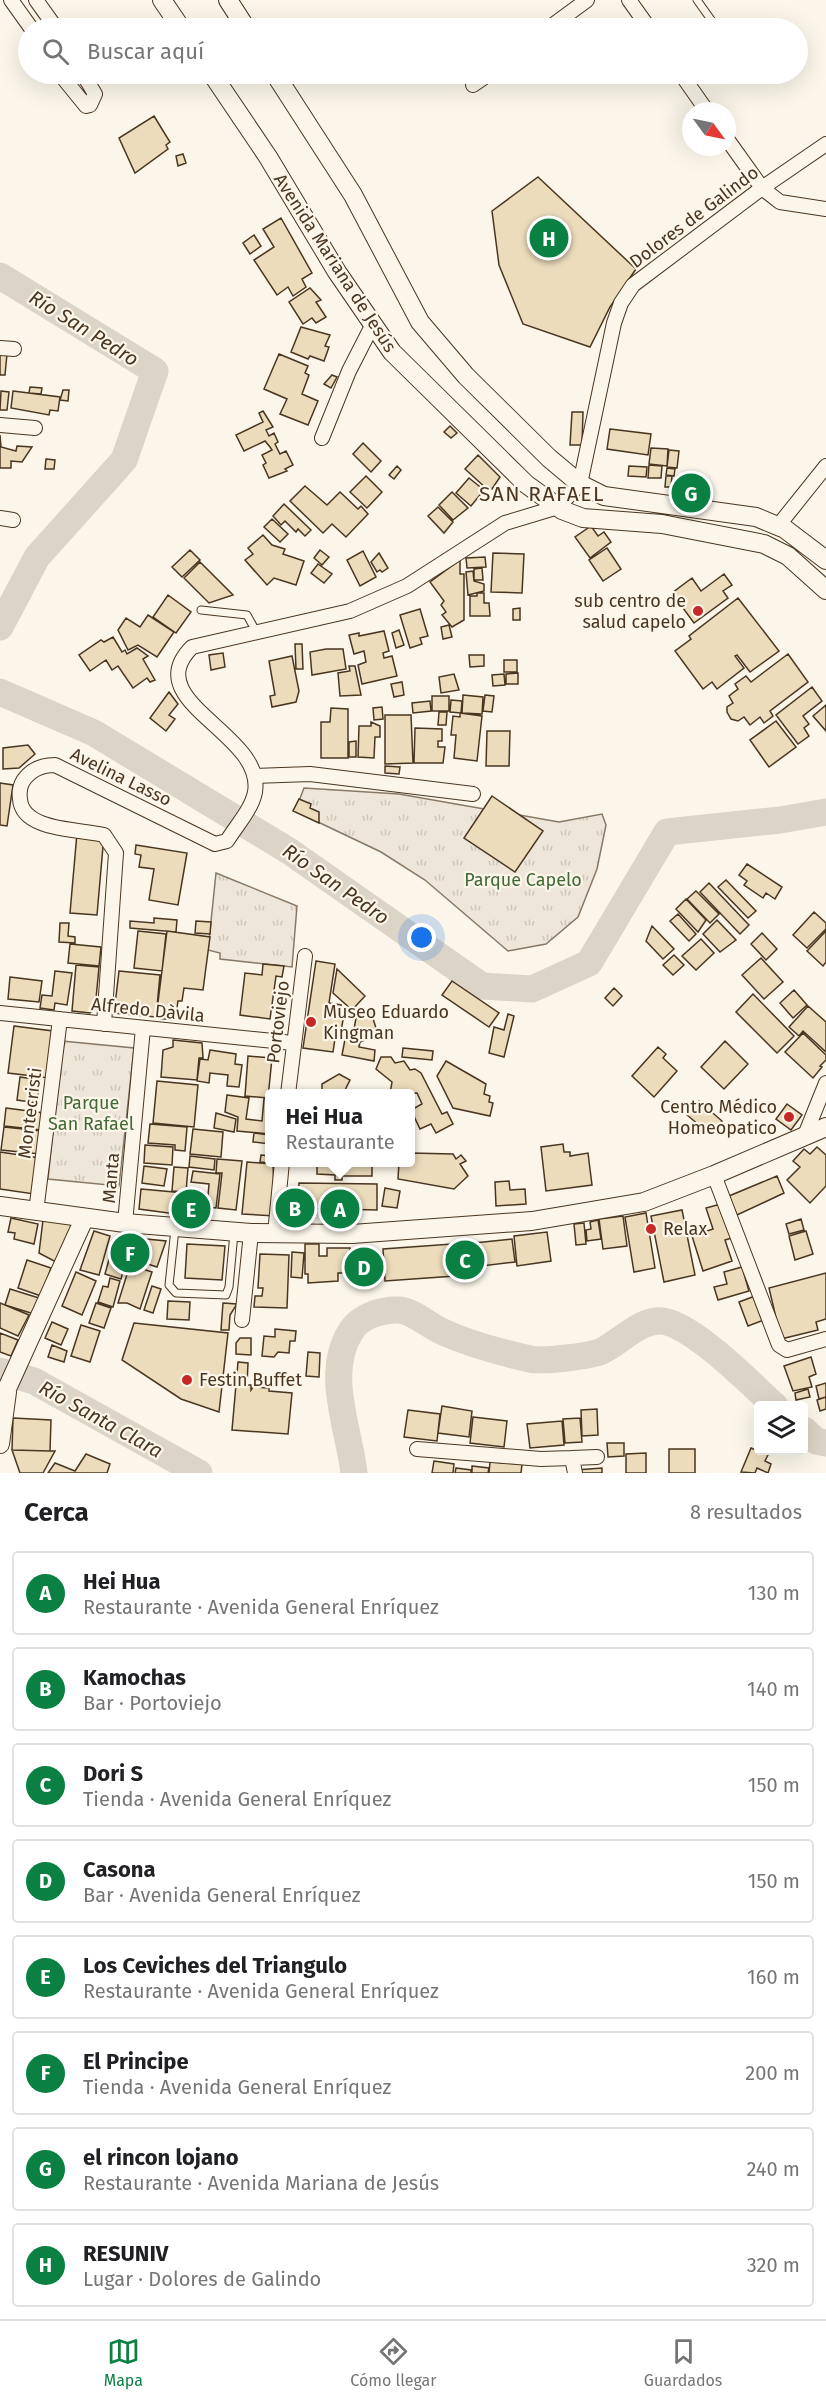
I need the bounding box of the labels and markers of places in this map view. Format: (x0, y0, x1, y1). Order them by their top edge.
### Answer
pin: H (530, 216, 568, 260)
pin: G (672, 470, 710, 516)
place label: sub centro de salud capelo (574, 590, 686, 633)
marker: sub centro de salud capelo (691, 604, 705, 618)
place label: Museo Eduardo Kingman (323, 1001, 449, 1044)
marker: Museo Eduardo Kingman (304, 1015, 318, 1029)
place label: Centro Médico Homeopatico (660, 1096, 777, 1139)
marker: Centro Médico Homeopatico (782, 1110, 796, 1124)
pin: E (172, 1186, 210, 1232)
pin: B (276, 1186, 314, 1230)
pin: A (320, 1186, 360, 1232)
place label: Relax (663, 1218, 707, 1240)
marker: Relax (644, 1222, 658, 1236)
pin: F (110, 1230, 150, 1276)
pin: C (446, 1238, 484, 1282)
pin: D (344, 1244, 384, 1290)
place label: Festin Buffet (199, 1369, 302, 1391)
marker: Festin Buffet (180, 1373, 194, 1387)

